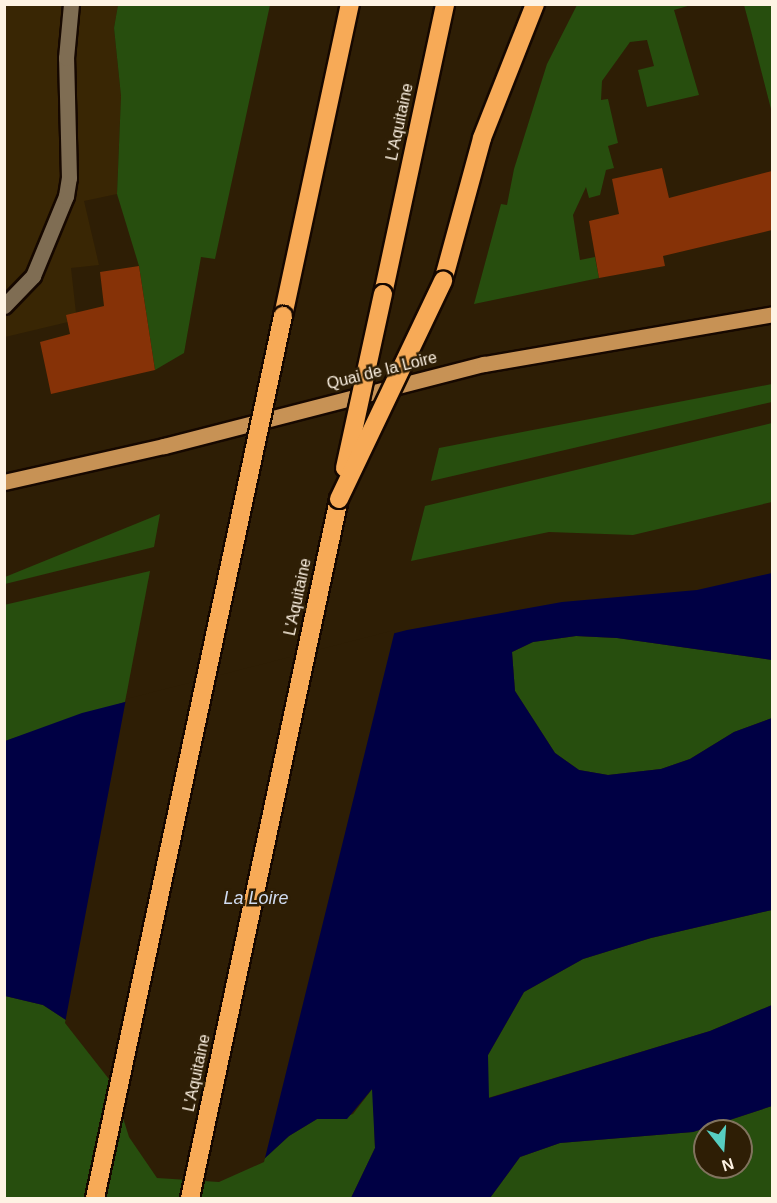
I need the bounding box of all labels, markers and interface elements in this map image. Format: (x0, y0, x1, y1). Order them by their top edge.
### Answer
street label: L'Aquitaine (382, 82, 418, 162)
street label: Quai de la Loire (325, 348, 439, 394)
street label: L'Aquitaine (280, 557, 316, 637)
water label: La Loire (223, 887, 289, 909)
street label: L'Aquitaine (179, 1033, 215, 1113)
north arrow (693, 1119, 753, 1179)
text: N (720, 1155, 736, 1175)

